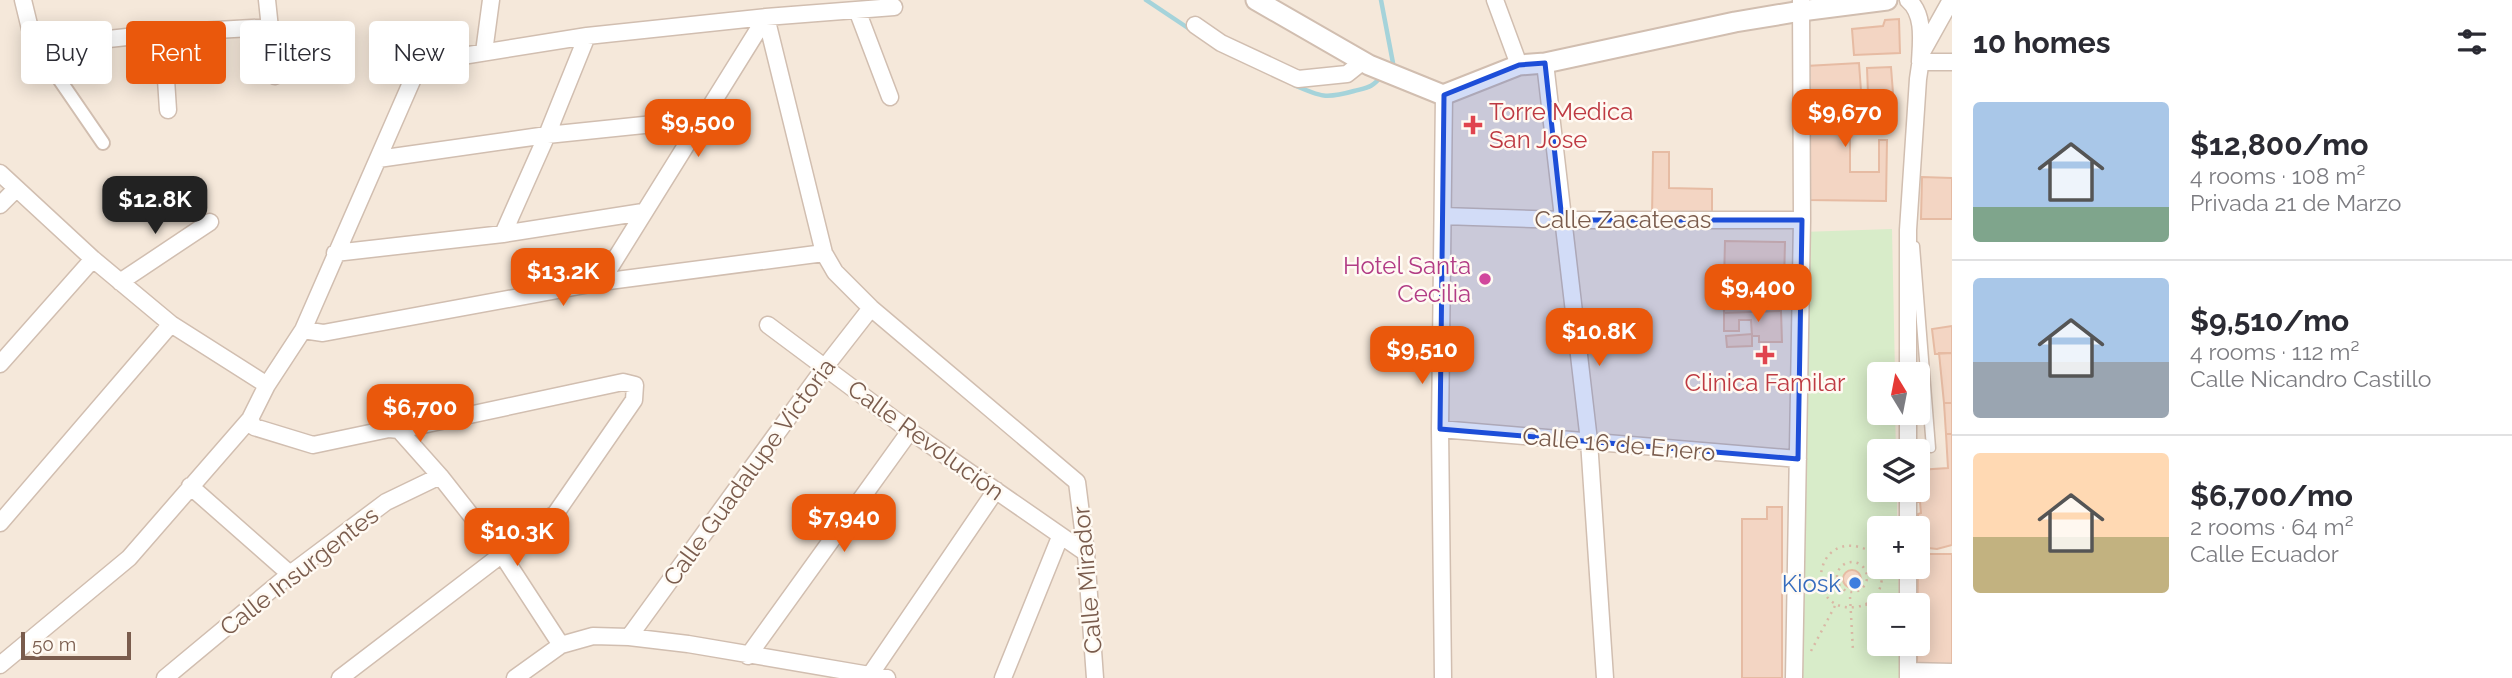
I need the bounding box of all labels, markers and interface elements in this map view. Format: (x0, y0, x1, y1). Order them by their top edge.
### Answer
chip: Buy (21, 21, 112, 84)
chip: Rent (126, 21, 226, 84)
chip: Filters (240, 21, 355, 84)
chip: New (369, 21, 469, 84)
icon: filters (2453, 23, 2491, 61)
text: 10 homes (1973, 25, 2110, 60)
pin: $9,670 (1788, 90, 1902, 149)
place label: Torre Medica San Jose (1489, 97, 1633, 154)
text: $9,670 (1808, 98, 1882, 125)
pin: $9,500 (641, 100, 755, 159)
text: $9,500 (661, 108, 735, 135)
marker: Torre Medica San Jose (1463, 115, 1483, 135)
text: $12,800/mo (2190, 127, 2368, 162)
icon: home (2029, 130, 2113, 214)
text: 4 rooms · 108 m² (2190, 162, 2365, 189)
pin: $12.8K (98, 176, 212, 236)
text: $12.8K (118, 185, 192, 212)
text: Privada 21 de Marzo (2190, 189, 2401, 216)
street label: Calle Zacatecas (1535, 205, 1711, 234)
pin: $13.2K (506, 248, 620, 308)
place label: Hotel Santa Cecilia (1343, 251, 1471, 308)
text: $13.2K (527, 257, 599, 284)
pin: $9,400 (1701, 264, 1815, 324)
marker: Hotel Santa Cecilia (1477, 271, 1493, 287)
text: $9,400 (1721, 273, 1795, 300)
text: $9,510/mo (2190, 303, 2349, 338)
icon: home (2029, 306, 2113, 390)
pin: $10.8K (1542, 308, 1656, 368)
text: $10.8K (1562, 317, 1636, 344)
pin: $9,510 (1365, 326, 1479, 386)
text: $9,510 (1386, 335, 1458, 362)
text: 4 rooms · 112 m² (2190, 338, 2359, 365)
marker: Clinica Familar (1755, 345, 1775, 365)
street label: Calle Guadalupe Victoria (657, 353, 841, 591)
north arrow (1867, 362, 1930, 425)
map controls (1867, 362, 1930, 656)
text: Calle Nicandro Castillo (2190, 365, 2431, 392)
place label: Clinica Familar (1685, 368, 1846, 397)
street label: Calle Revolución (842, 374, 1010, 506)
pin: $6,700 (363, 384, 477, 444)
text: $6,700 (383, 393, 457, 420)
street label: Calle 16 de Enero (1521, 421, 1717, 467)
button: layers (1867, 439, 1930, 502)
text: $6,700/mo (2190, 478, 2353, 513)
icon: home (2029, 481, 2113, 565)
pin: $7,940 (787, 494, 901, 554)
street label: Calle Insurgentes (214, 500, 384, 642)
text: $7,940 (808, 503, 880, 530)
street label: Calle Mirador (1066, 504, 1108, 655)
pin: $10.3K (460, 508, 574, 568)
text: 2 rooms · 64 m² (2190, 513, 2354, 540)
button: + (1867, 516, 1930, 579)
text: $10.3K (480, 517, 554, 544)
text: Calle Ecuador (2190, 540, 2339, 567)
place label: Kiosk (1782, 569, 1841, 598)
marker: Kiosk (1847, 575, 1863, 591)
button: − (1867, 593, 1930, 656)
scale bar (21, 629, 131, 661)
text: 50 m (32, 633, 76, 655)

